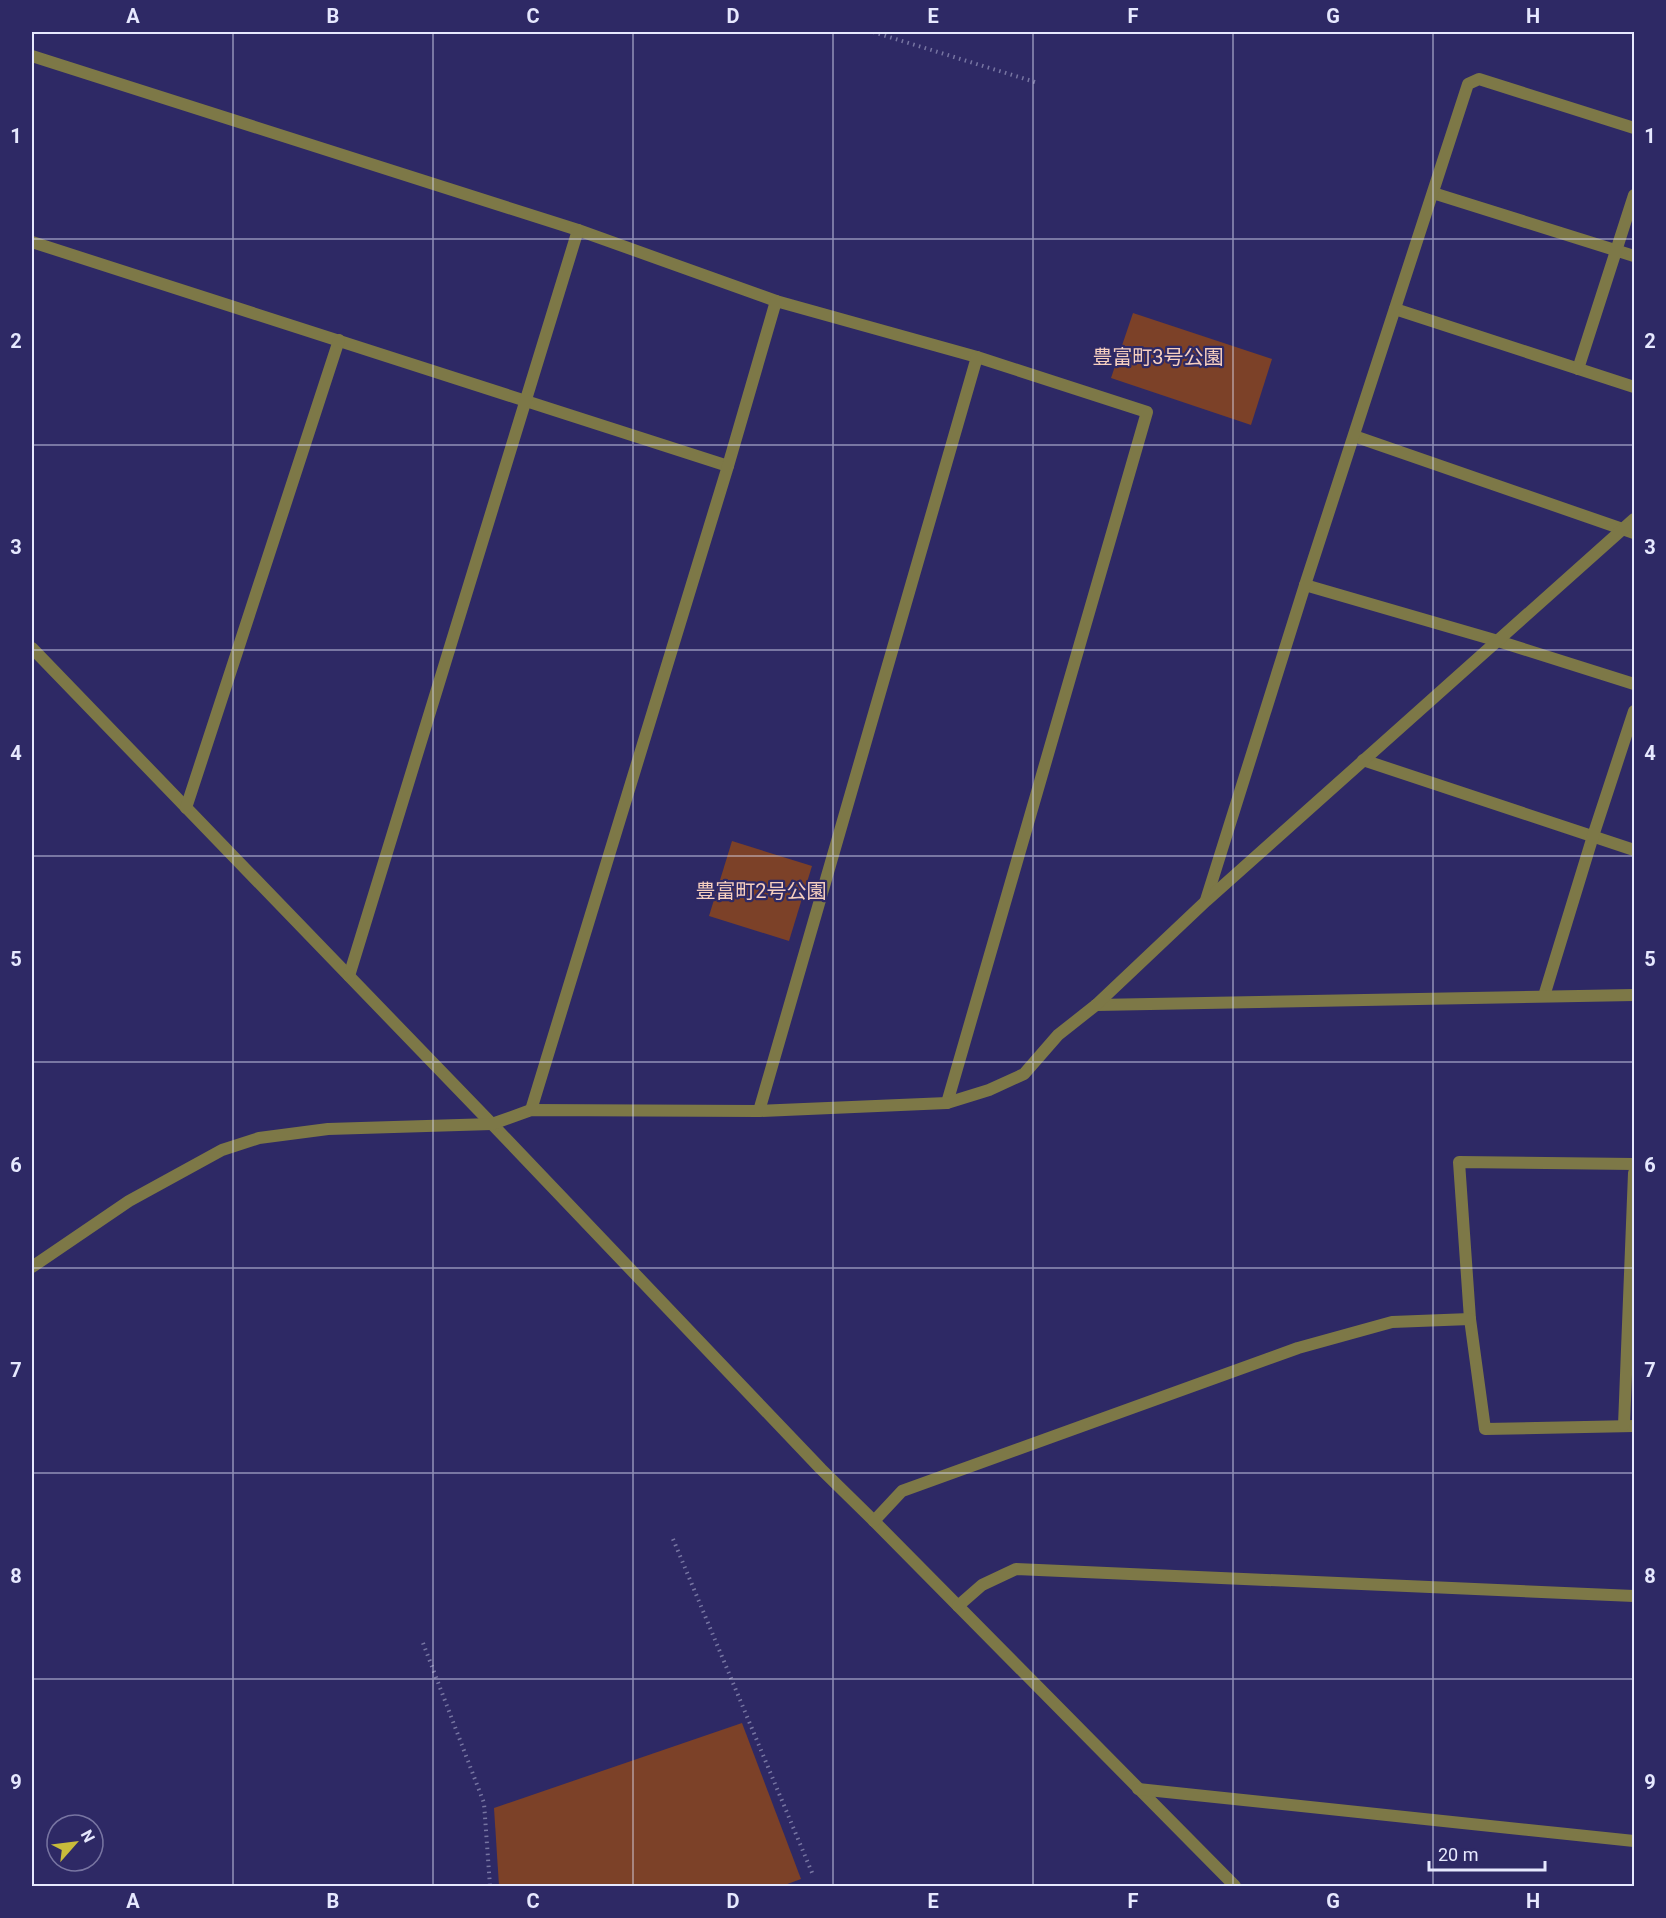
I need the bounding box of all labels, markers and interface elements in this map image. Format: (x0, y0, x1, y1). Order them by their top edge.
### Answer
text: A (126, 4, 140, 28)
text: B (327, 4, 339, 28)
text: C (526, 4, 540, 28)
text: D (727, 4, 740, 28)
text: E (927, 4, 939, 28)
text: F (1128, 4, 1139, 28)
text: G (1326, 4, 1340, 28)
text: H (1526, 4, 1540, 28)
text: 1 (10, 124, 22, 148)
text: 1 (1644, 124, 1656, 148)
text: 2 (10, 329, 22, 353)
text: 2 (1644, 329, 1656, 353)
park label: 豊富町3号公園 (1092, 345, 1224, 369)
text: 3 (10, 535, 22, 559)
text: 3 (1644, 535, 1656, 559)
text: 4 (10, 741, 22, 765)
text: 4 (1644, 741, 1656, 765)
park label: 豊富町2号公園 (695, 879, 827, 903)
text: 5 (10, 947, 22, 971)
text: 5 (1644, 947, 1656, 971)
text: 6 (10, 1153, 22, 1177)
text: 6 (1644, 1153, 1656, 1177)
text: 7 (10, 1358, 22, 1382)
text: 7 (1644, 1358, 1656, 1382)
text: 8 (10, 1564, 22, 1588)
text: 8 (1644, 1564, 1656, 1588)
text: 9 (10, 1770, 22, 1794)
text: 9 (1644, 1770, 1656, 1794)
north arrow (45, 1813, 105, 1873)
text: N (77, 1827, 99, 1846)
scale bar (1429, 1834, 1544, 1872)
text: 20 m (1438, 1844, 1478, 1865)
text: A (126, 1889, 140, 1913)
text: B (327, 1889, 339, 1913)
text: C (526, 1889, 540, 1913)
text: D (727, 1889, 740, 1913)
text: E (927, 1889, 939, 1913)
text: F (1128, 1889, 1139, 1913)
text: G (1326, 1889, 1340, 1913)
text: H (1526, 1889, 1540, 1913)

